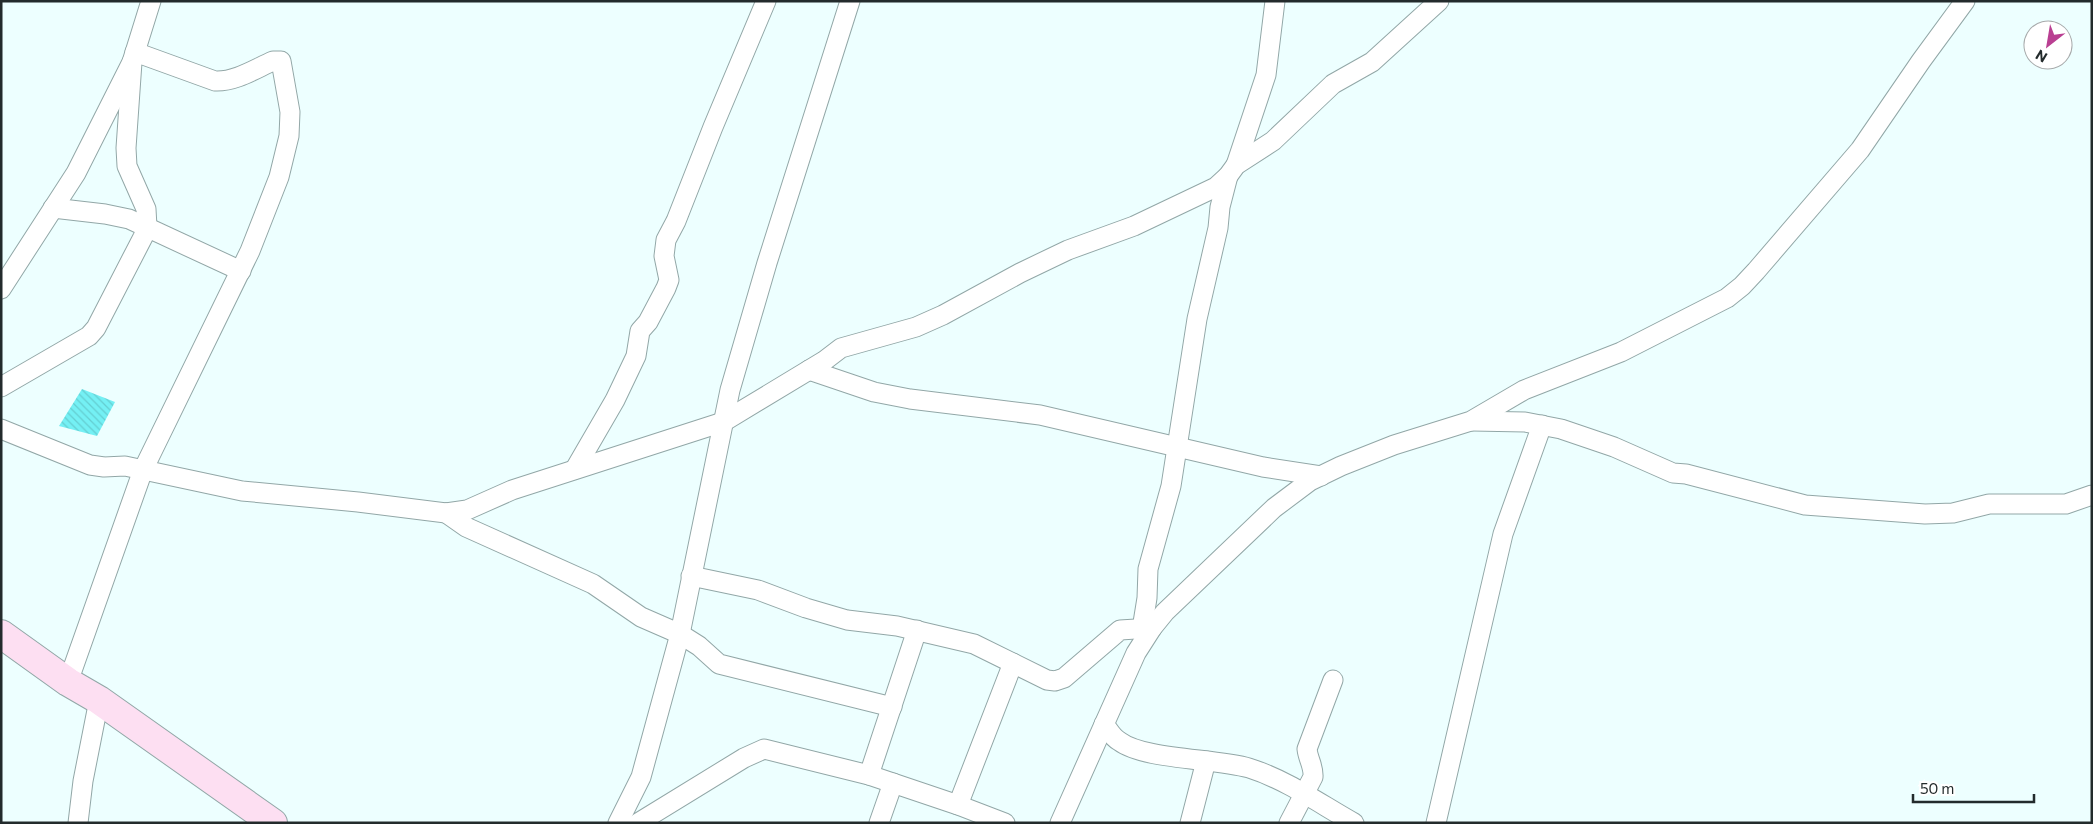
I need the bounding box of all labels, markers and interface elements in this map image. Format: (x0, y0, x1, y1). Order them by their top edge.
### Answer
north arrow (2023, 20, 2073, 70)
text: N (2032, 47, 2050, 67)
scale bar (1913, 772, 2034, 804)
text: 50 m (1920, 779, 1954, 797)

